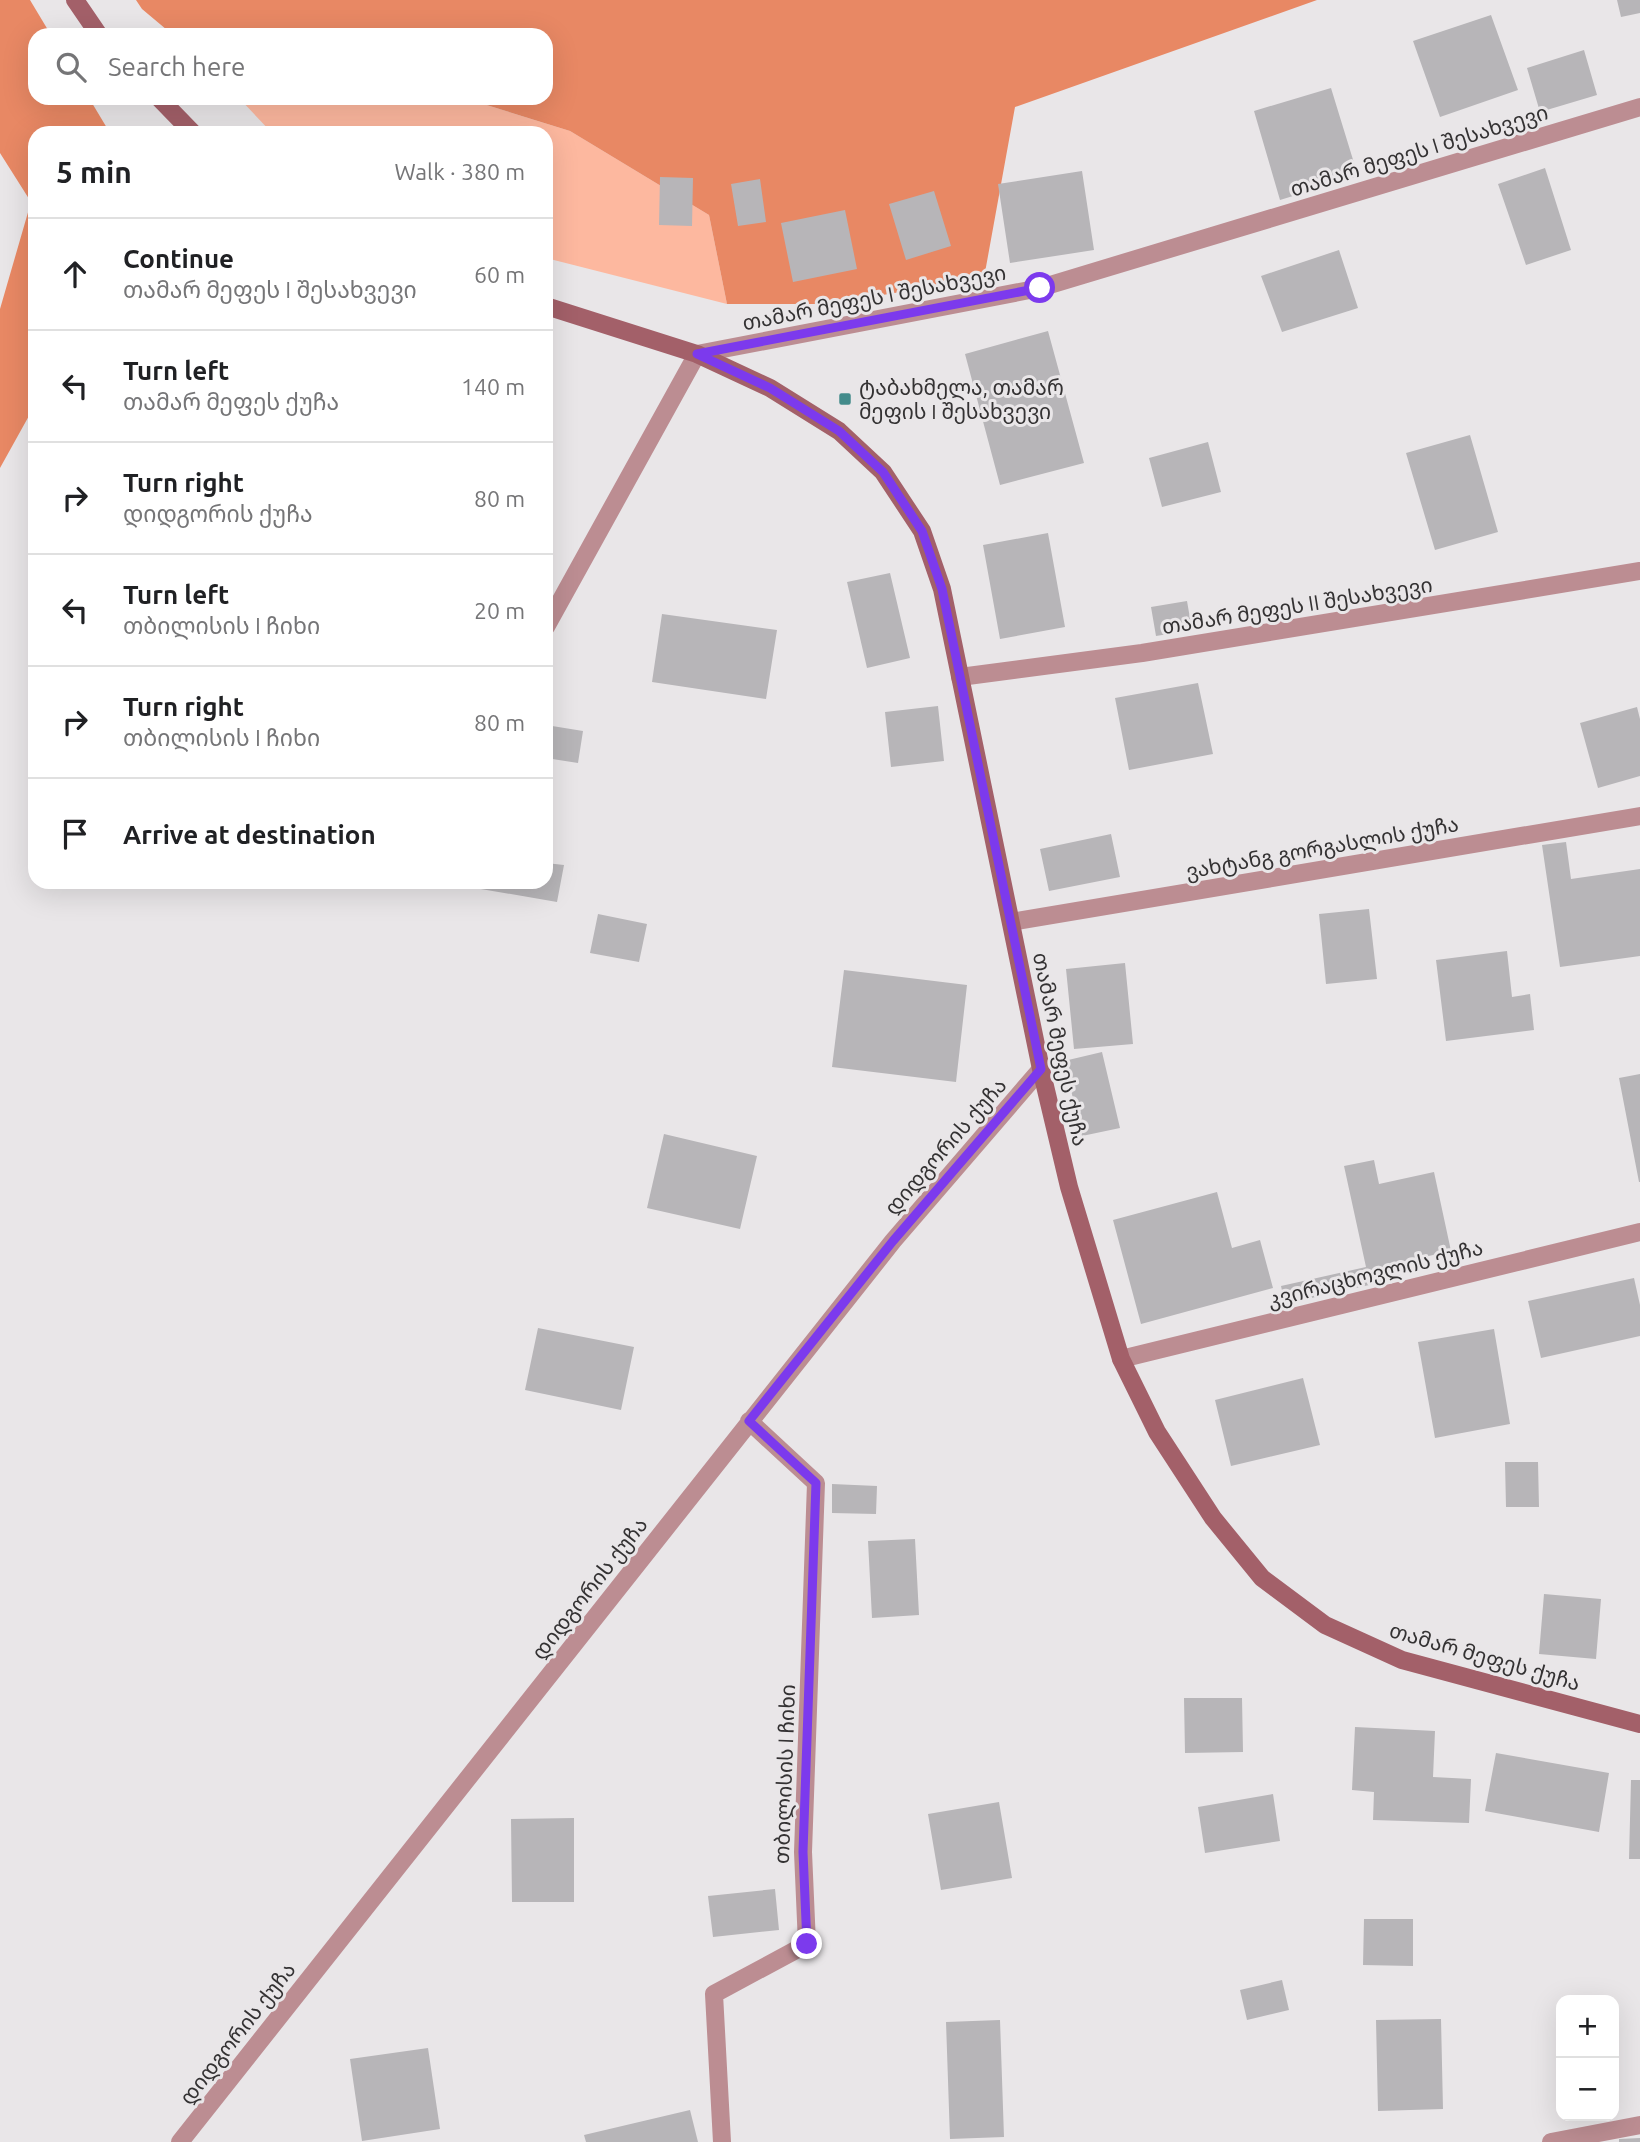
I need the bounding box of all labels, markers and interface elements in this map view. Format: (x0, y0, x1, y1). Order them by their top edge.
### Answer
search box (28, 28, 553, 105)
icon: search (52, 48, 90, 86)
text: Search here (108, 52, 245, 81)
street label: თამარ მეფეს I შესახვევი (1287, 99, 1551, 202)
text: 5 min (56, 155, 132, 189)
text: Walk · 380 m (394, 159, 525, 184)
text: Continue (123, 244, 234, 273)
icon: ahead (56, 255, 94, 293)
street label: თამარ მეფეს I შესახვევი (740, 260, 1008, 335)
text: 60 m (474, 262, 525, 287)
route start (1024, 272, 1055, 303)
text: თამარ მეფეს I შესახვევი (123, 277, 417, 302)
text: Turn left (123, 356, 229, 385)
icon: left (56, 367, 94, 405)
text: 140 m (461, 374, 525, 399)
place label: ტაბახმელა, თამარ მეფის I შესახვევი (859, 375, 1064, 424)
text: თამარ მეფეს ქუჩა (123, 389, 339, 414)
marker: ტაბახმელა, თამარ მეფის I შესახვევი (837, 391, 853, 407)
text: Turn right (123, 468, 244, 497)
icon: right (56, 479, 94, 517)
text: 80 m (474, 486, 525, 511)
text: დიდგორის ქუჩა (123, 501, 313, 526)
street label: თამარ მეფეს II შესახვევი (1160, 572, 1434, 639)
text: Turn left (123, 580, 229, 609)
icon: left (56, 591, 94, 629)
text: 20 m (474, 598, 525, 623)
text: თბილისის I ჩიხი (123, 613, 320, 638)
text: Turn right (123, 692, 244, 721)
icon: right (56, 703, 94, 741)
text: 80 m (474, 710, 525, 735)
text: თბილისის I ჩიხი (123, 725, 320, 750)
street label: ვახტანგ გორგასლის ქუჩა (1184, 811, 1461, 885)
icon: arrive (56, 815, 94, 853)
text: Arrive at destination (123, 820, 376, 849)
street label: თამარ მეფეს ქუჩა (1028, 950, 1093, 1148)
street label: დიდგორის ქუჩა (879, 1073, 1012, 1221)
street label: კვირაცხოვლის ქუჩა (1265, 1235, 1486, 1313)
street label: დიდგორის ქუჩა (526, 1512, 653, 1665)
street label: თამარ მეფეს ქუჩა (1387, 1617, 1583, 1696)
street label: თბილისის I ჩიხი (769, 1684, 801, 1864)
route end (791, 1928, 822, 1959)
street label: დიდგორის ქუჩა (174, 1957, 301, 2110)
map controls (1556, 1995, 1619, 2121)
button: + (1556, 1995, 1619, 2058)
button: − (1556, 2058, 1619, 2121)

